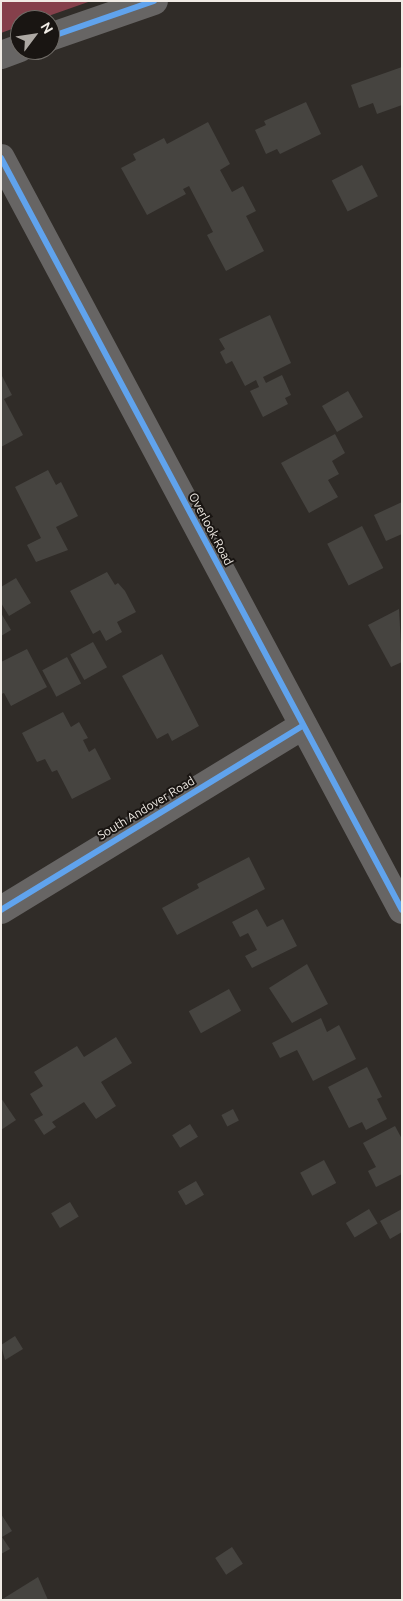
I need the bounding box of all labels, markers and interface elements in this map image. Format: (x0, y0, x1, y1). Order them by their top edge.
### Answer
north arrow (10, 10, 60, 60)
text: N (37, 19, 57, 36)
street label: Overlook Road (186, 490, 236, 568)
street label: South Andover Road (95, 773, 197, 843)

